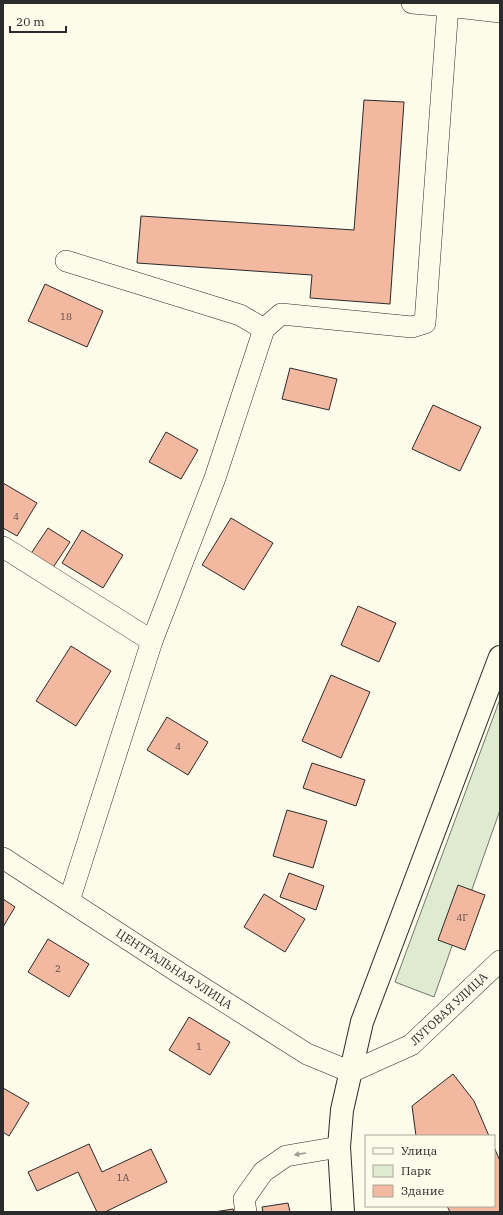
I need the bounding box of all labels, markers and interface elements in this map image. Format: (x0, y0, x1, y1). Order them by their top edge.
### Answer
scale bar (10, 8, 66, 34)
text: 20 m (16, 14, 45, 29)
house number: 18 (60, 310, 72, 323)
house number: 4 (13, 510, 19, 523)
house number: 4 (175, 740, 181, 753)
house number: 4Г (456, 911, 468, 924)
street label: ЦЕНТРАЛЬНАЯ УЛИЦА (113, 925, 236, 1012)
house number: 2 (55, 962, 61, 975)
street label: ЛУГОВАЯ УЛИЦА (407, 968, 491, 1048)
house number: 1 (196, 1040, 202, 1053)
legend (365, 1135, 495, 1207)
text: Улица (401, 1143, 438, 1158)
one-way arrow (294, 1151, 307, 1157)
text: Парк (401, 1163, 431, 1178)
house number: 1А (117, 1171, 130, 1184)
text: Здание (401, 1183, 444, 1198)

